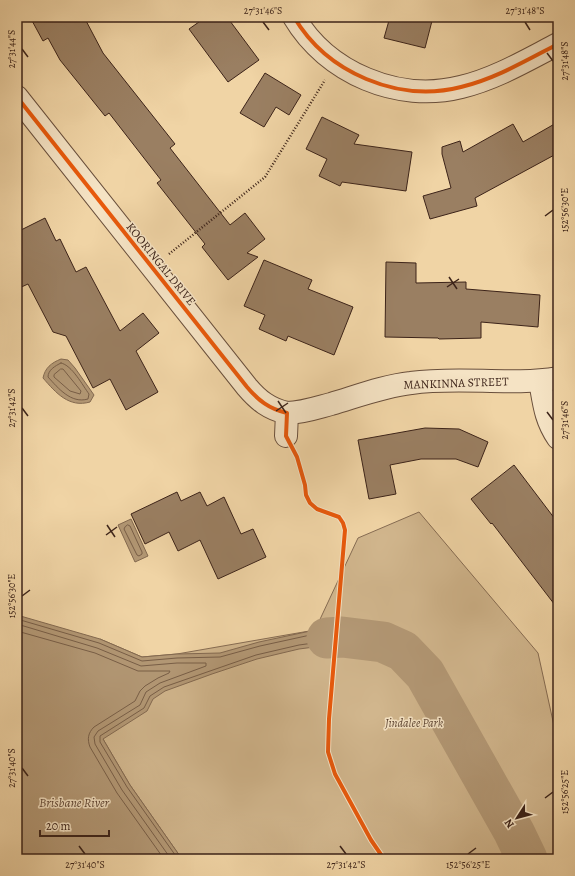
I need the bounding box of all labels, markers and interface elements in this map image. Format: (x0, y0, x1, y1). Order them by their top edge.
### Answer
text: 27°31'46"S (244, 4, 282, 17)
text: 27°31'48"S (506, 4, 544, 17)
text: 27°31'44"S (5, 30, 18, 68)
text: 27°31'48"S (558, 42, 571, 80)
text: 152°56'30"E (558, 188, 571, 232)
street label: KOORINGAL DRIVE (123, 219, 199, 309)
street label: MANKINNA STREET (403, 373, 509, 393)
text: 27°31'42"S (5, 389, 18, 427)
text: 27°31'46"S (558, 401, 571, 439)
text: 152°56'30"E (5, 574, 18, 618)
park label: Jindalee Park (384, 715, 444, 731)
text: 27°31'40"S (5, 748, 18, 788)
text: 152°56'25"E (558, 770, 571, 814)
water label: Brisbane River (39, 794, 110, 811)
north arrow (497, 798, 537, 838)
scale bar (40, 812, 109, 838)
text: N (501, 816, 518, 831)
text: 20 m (46, 818, 70, 834)
text: 27°31'40"S (65, 858, 105, 871)
text: 27°31'42"S (327, 858, 365, 871)
text: 152°56'25"E (446, 858, 490, 871)

